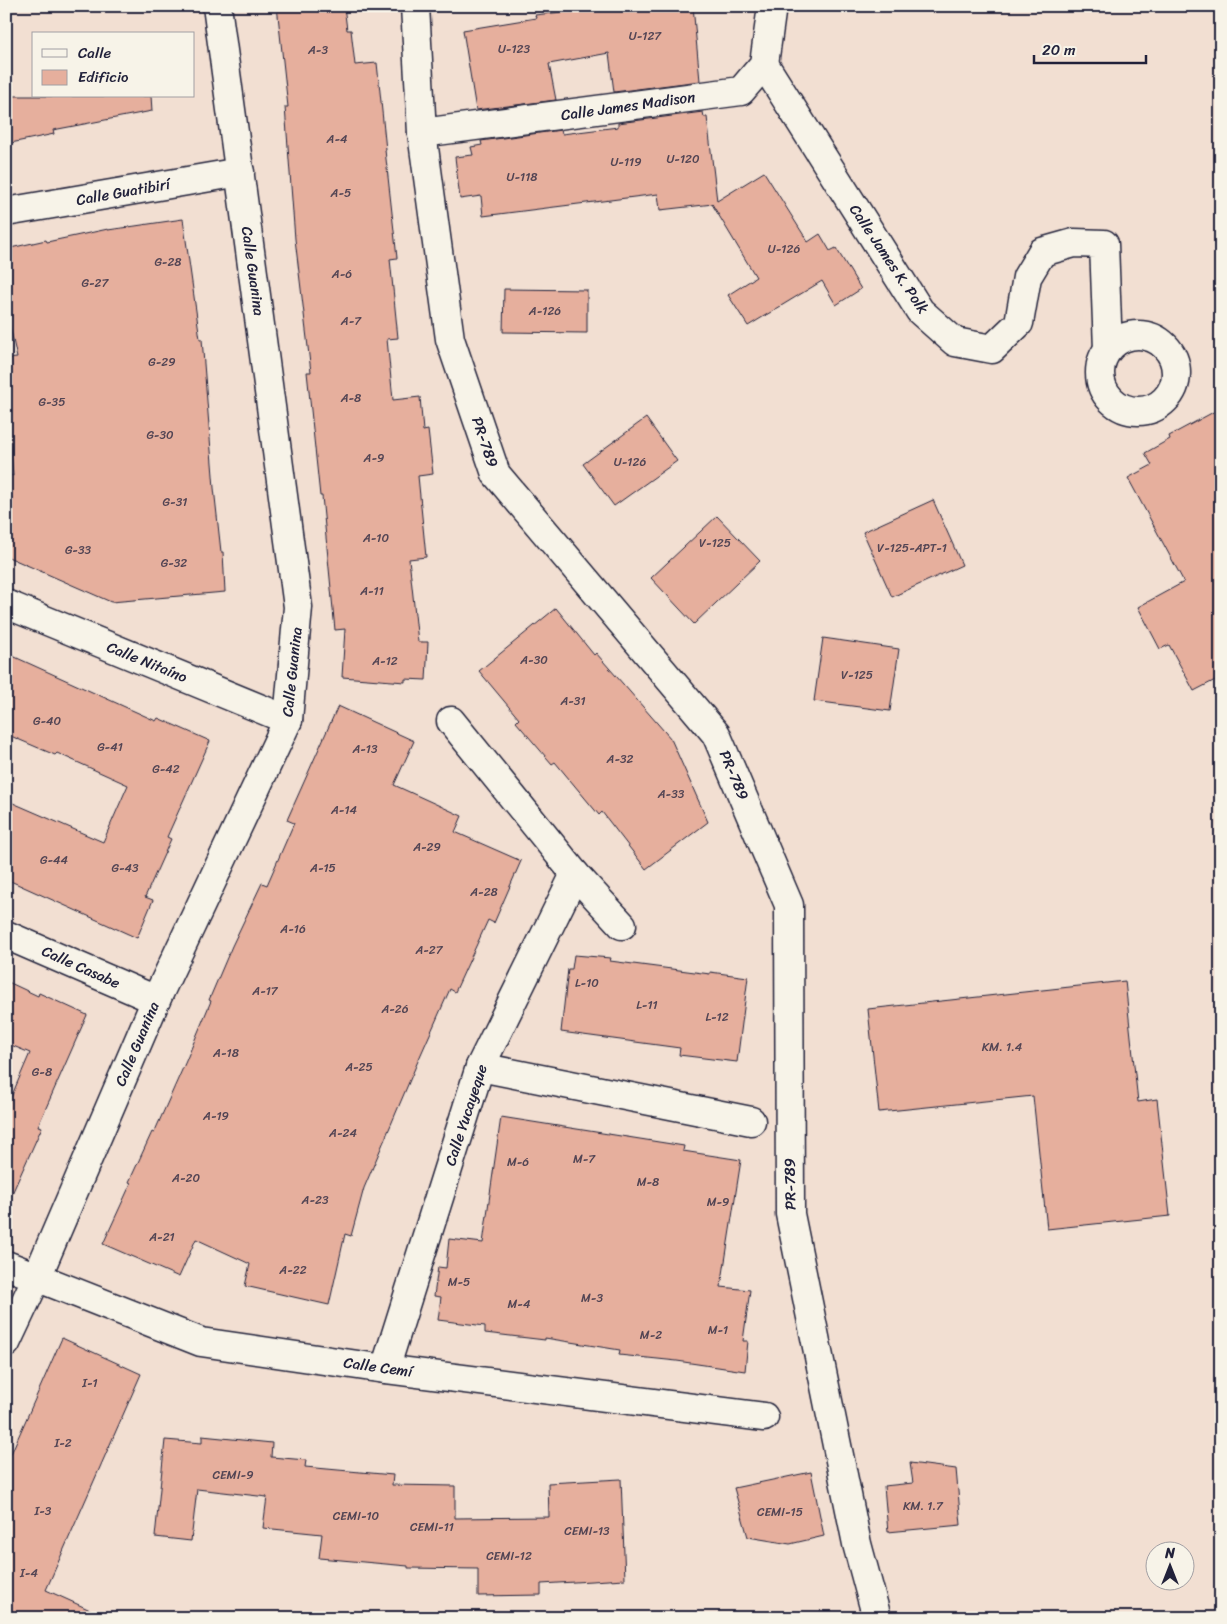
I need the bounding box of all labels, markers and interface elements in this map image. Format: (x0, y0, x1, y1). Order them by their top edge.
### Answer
house number: U-127 (629, 25, 662, 47)
legend (32, 32, 195, 98)
scale bar (1034, 32, 1147, 64)
text: 20 m (1042, 37, 1076, 63)
house number: U-123 (498, 38, 530, 60)
house number: A-3 (307, 39, 328, 61)
text: Calle (78, 40, 111, 66)
text: Edificio (78, 64, 129, 90)
street label: Calle James Madison (559, 84, 697, 128)
house number: A-4 (326, 128, 348, 150)
house number: U-120 (666, 148, 700, 170)
house number: U-119 (610, 151, 642, 173)
house number: U-118 (506, 166, 538, 188)
street label: Calle Guatibirí (74, 171, 174, 213)
house number: A-5 (330, 182, 351, 204)
street label: Calle James K. Polk (842, 199, 936, 319)
street label: Calle Guanina (234, 225, 272, 318)
house number: U-126 (768, 238, 800, 260)
house number: G-28 (154, 251, 182, 273)
house number: A-6 (331, 263, 352, 285)
house number: G-27 (82, 272, 110, 294)
house number: A-126 (528, 300, 561, 322)
house number: A-7 (340, 310, 362, 332)
house number: G-29 (148, 351, 176, 373)
house number: A-8 (340, 387, 361, 409)
house number: G-35 (39, 391, 65, 413)
street label: PR-789 (464, 413, 506, 471)
house number: G-30 (146, 424, 174, 446)
house number: A-9 (363, 447, 384, 469)
house number: U-126 (614, 451, 646, 473)
house number: G-31 (163, 491, 187, 513)
house number: A-10 (362, 527, 389, 549)
house number: V-125 (699, 532, 731, 554)
house number: V-125-APT-1 (877, 537, 947, 559)
house number: G-33 (65, 539, 92, 561)
house number: G-32 (161, 552, 187, 574)
house number: A-11 (359, 580, 384, 602)
street label: Calle Guanina (274, 625, 310, 718)
street label: Calle Nitaíno (103, 634, 192, 690)
house number: A-30 (519, 649, 548, 671)
house number: A-12 (371, 650, 398, 672)
house number: V-125 (841, 664, 873, 686)
house number: A-31 (559, 690, 586, 712)
house number: G-40 (33, 710, 61, 732)
house number: G-41 (97, 736, 123, 758)
house number: A-13 (351, 738, 378, 760)
street label: PR-789 (712, 746, 756, 804)
house number: A-32 (606, 748, 634, 770)
house number: G-42 (152, 758, 180, 780)
house number: A-33 (657, 783, 685, 805)
house number: A-14 (330, 799, 358, 821)
house number: A-29 (412, 836, 441, 858)
house number: G-44 (40, 849, 69, 871)
house number: G-43 (111, 857, 139, 879)
house number: A-15 (309, 857, 336, 879)
house number: A-28 (469, 881, 498, 903)
house number: A-16 (279, 918, 306, 940)
street label: Calle Casabe (38, 938, 125, 996)
house number: A-27 (414, 939, 444, 961)
house number: L-10 (575, 972, 599, 994)
house number: A-17 (251, 980, 279, 1002)
house number: L-11 (636, 994, 658, 1016)
street label: Calle Guanina (107, 997, 167, 1090)
house number: A-26 (380, 998, 409, 1020)
house number: L-12 (705, 1006, 729, 1028)
house number: KM. 1.4 (982, 1036, 1023, 1058)
house number: A-18 (212, 1042, 239, 1064)
house number: A-25 (344, 1056, 373, 1078)
house number: G-8 (32, 1061, 52, 1083)
street label: Calle Yucayeque (437, 1061, 495, 1169)
house number: A-19 (202, 1105, 229, 1127)
house number: A-24 (328, 1122, 357, 1144)
house number: M-7 (573, 1148, 596, 1170)
house number: M-6 (507, 1151, 529, 1173)
street label: PR-789 (777, 1158, 803, 1210)
house number: A-20 (171, 1167, 200, 1189)
house number: M-8 (637, 1171, 659, 1193)
house number: A-23 (301, 1189, 329, 1211)
house number: M-9 (707, 1191, 729, 1213)
house number: A-21 (148, 1226, 175, 1248)
house number: A-22 (278, 1259, 307, 1281)
house number: M-5 (448, 1271, 470, 1293)
house number: M-3 (581, 1287, 603, 1309)
house number: M-4 (508, 1293, 531, 1315)
house number: M-1 (708, 1319, 728, 1341)
house number: M-2 (640, 1324, 662, 1346)
street label: Calle Cemí (342, 1349, 416, 1385)
house number: I-1 (81, 1372, 98, 1394)
house number: I-2 (53, 1432, 72, 1454)
house number: CEMI-9 (212, 1464, 254, 1486)
house number: KM. 1.7 (903, 1495, 944, 1517)
house number: I-3 (34, 1500, 52, 1522)
house number: CEMI-15 (757, 1501, 803, 1523)
house number: CEMI-10 (333, 1505, 380, 1527)
house number: CEMI-11 (410, 1516, 454, 1538)
house number: CEMI-13 (564, 1520, 610, 1542)
text: N (1164, 1541, 1175, 1566)
north arrow (1144, 1542, 1194, 1592)
house number: CEMI-12 (486, 1545, 532, 1567)
house number: I-4 (19, 1562, 38, 1584)

